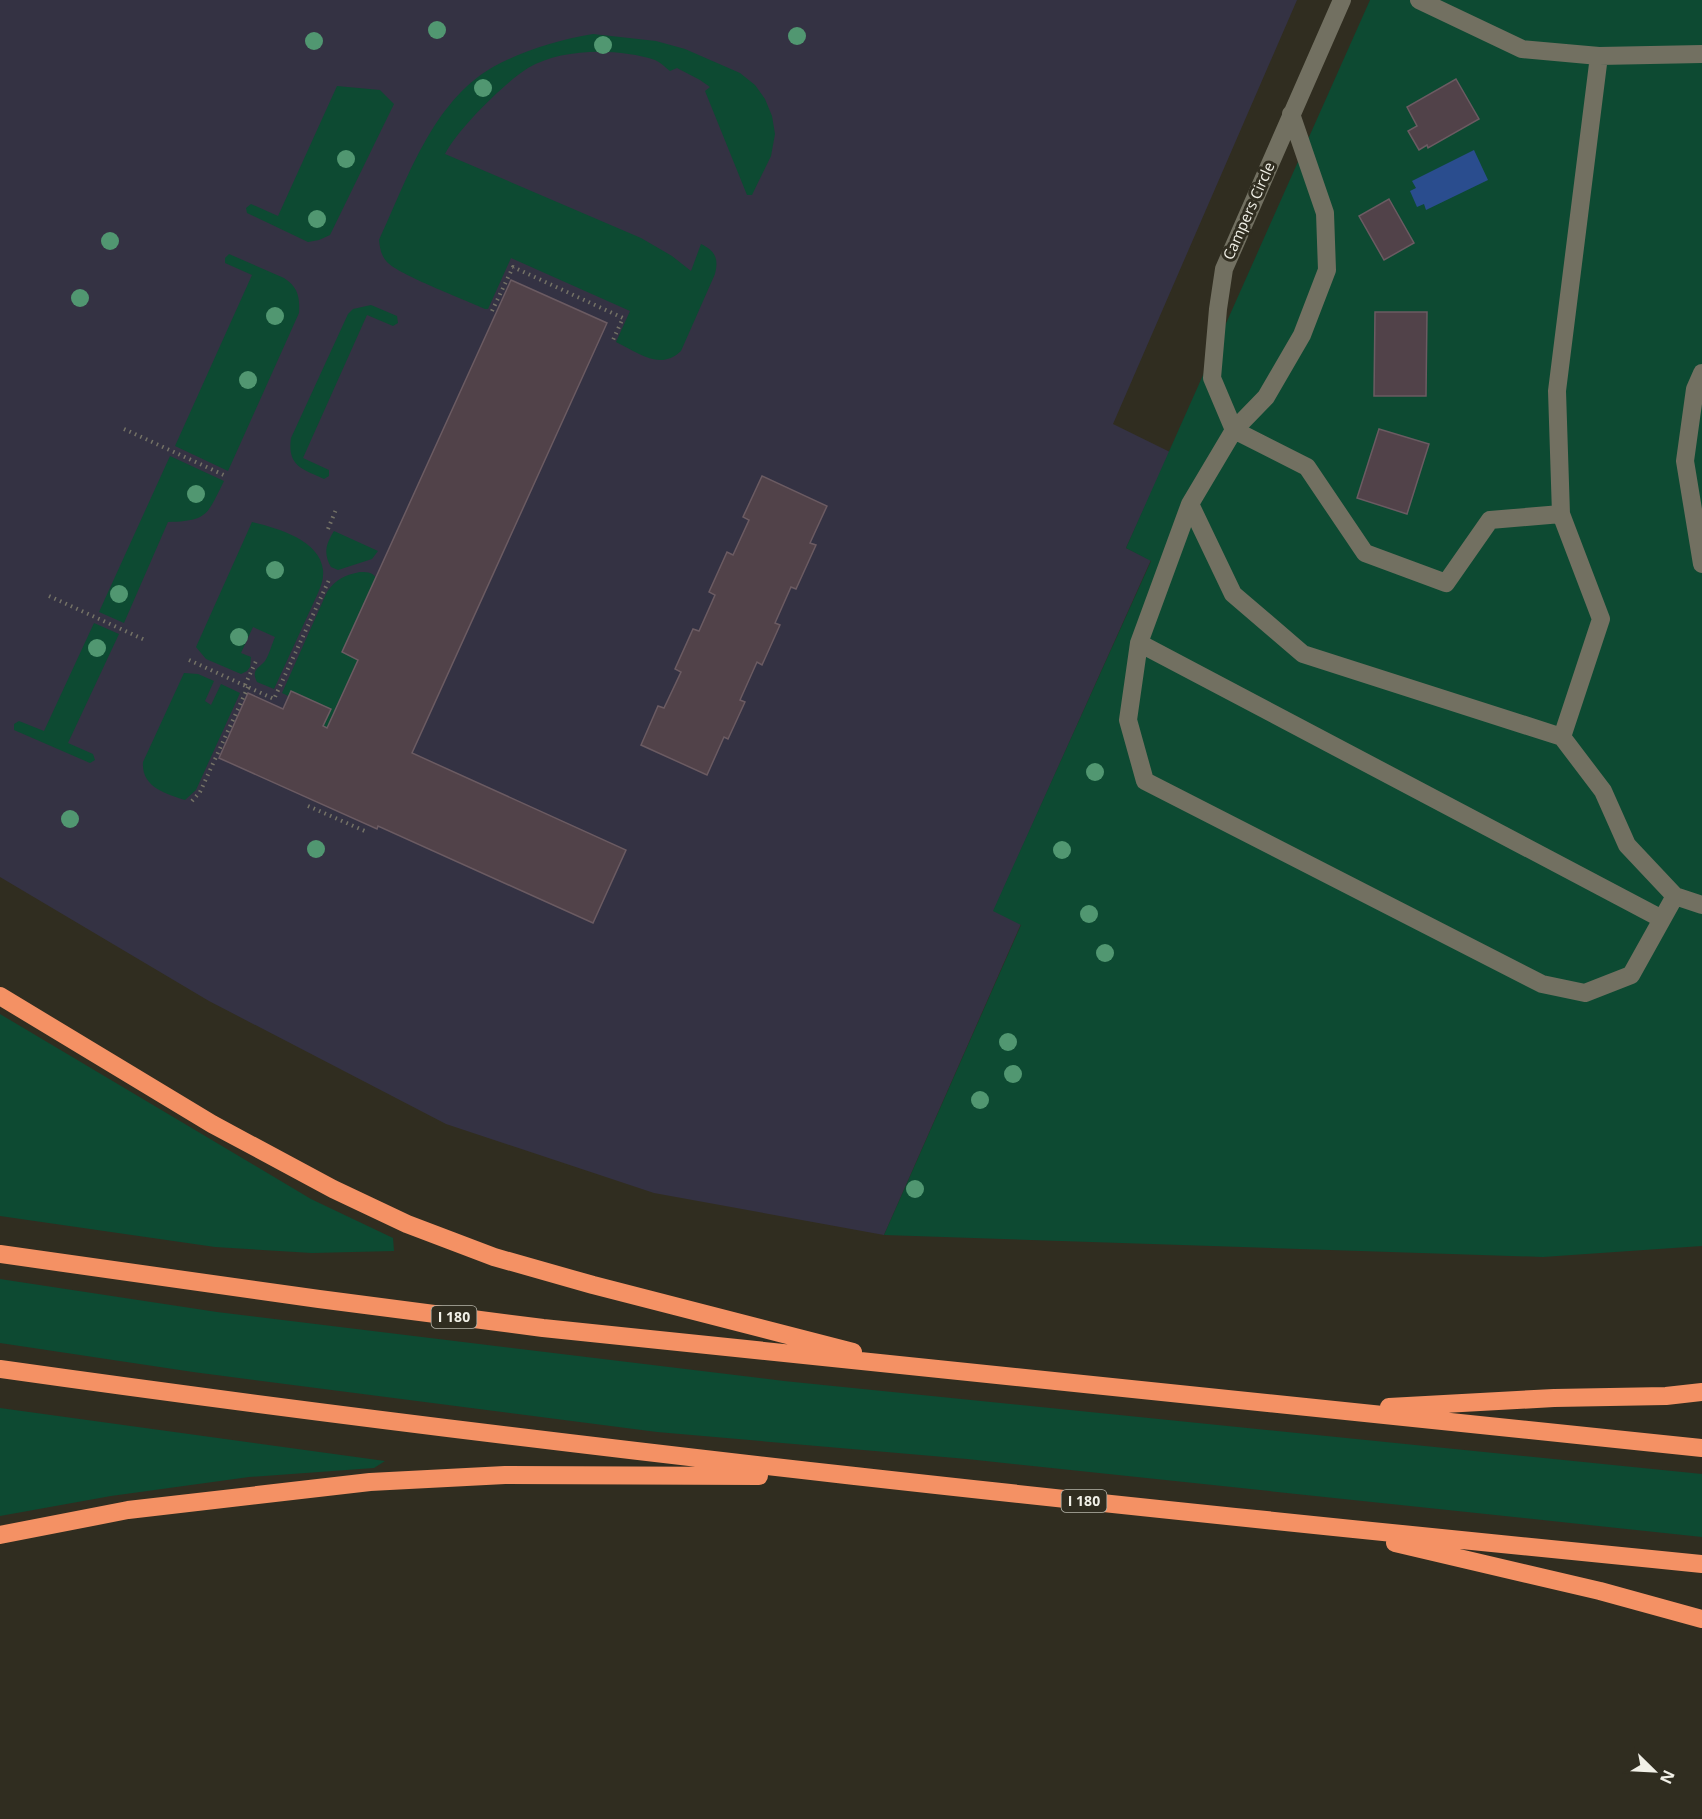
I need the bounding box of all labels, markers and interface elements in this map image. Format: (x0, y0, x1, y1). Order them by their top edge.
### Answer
street label: Campers Circle (1218, 158, 1279, 263)
road number: I 180 (432, 1306, 476, 1328)
road number: I 180 (1062, 1490, 1106, 1512)
north arrow (1624, 1741, 1684, 1801)
text: N (1655, 1767, 1680, 1788)

